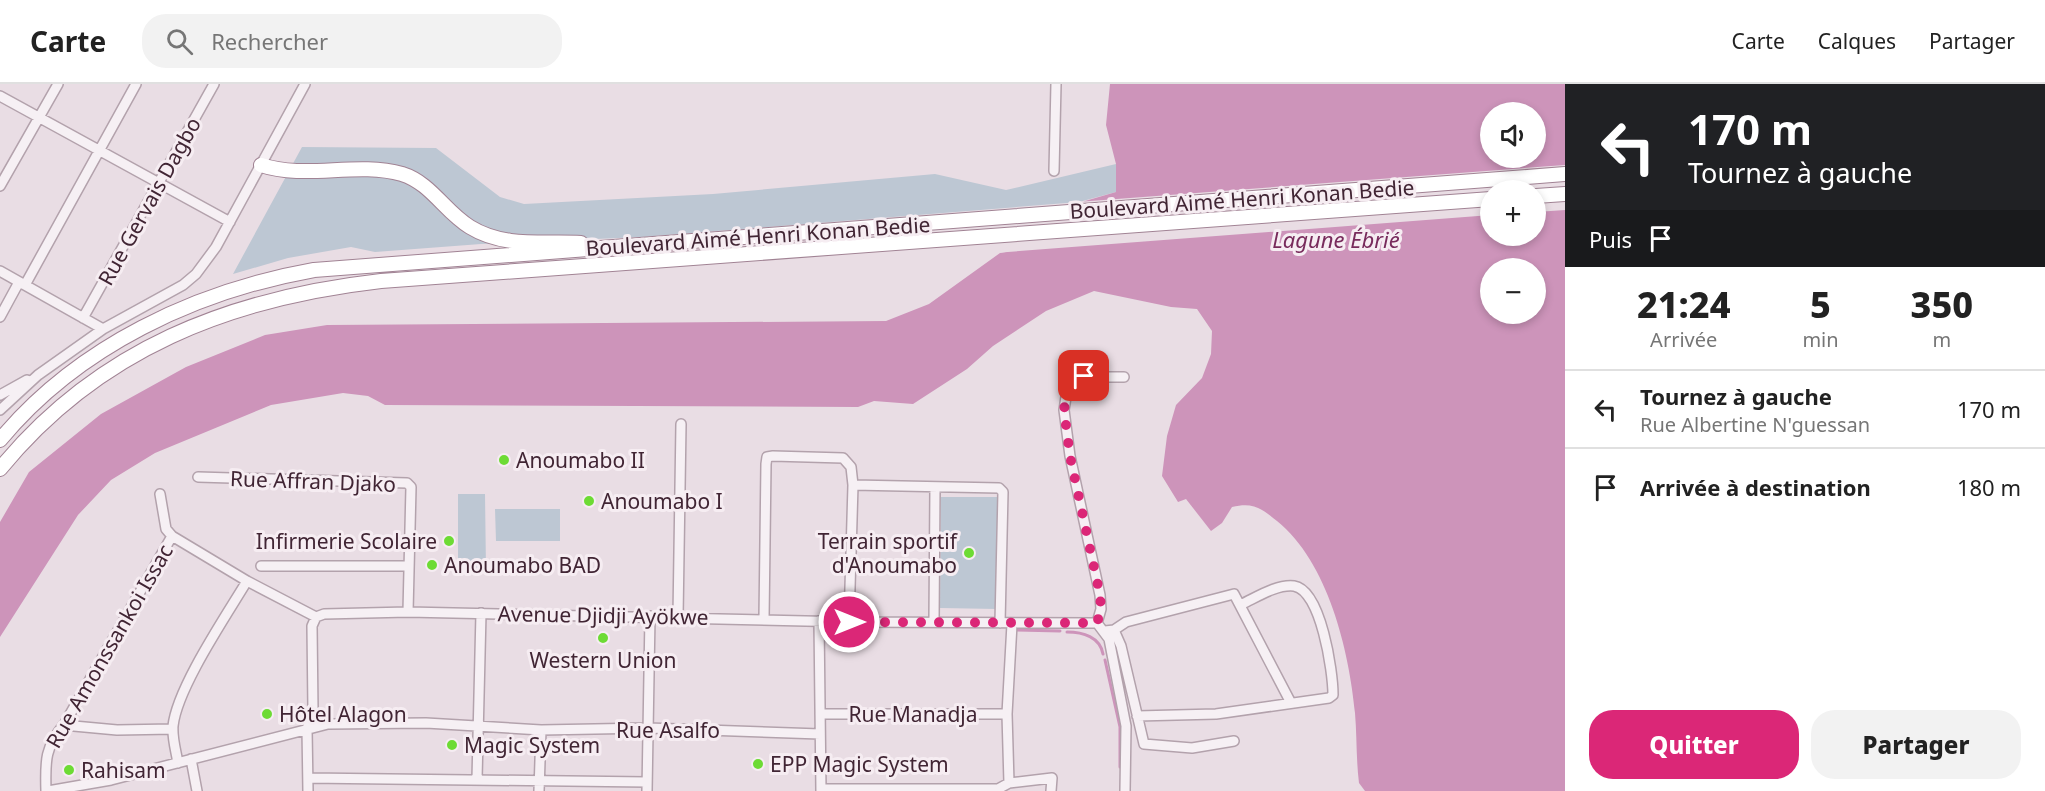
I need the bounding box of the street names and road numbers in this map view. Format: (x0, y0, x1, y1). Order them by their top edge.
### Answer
street label: Rue Gervais Dagbo (91, 112, 207, 290)
street label: Boulevard Aimé Henri Konan Bedie (1069, 173, 1415, 225)
street label: Boulevard Aimé Henri Konan Bedie (585, 210, 931, 262)
street label: Rue Affran Djako (229, 464, 397, 498)
street label: Rue Amonssankoi Issac (39, 539, 179, 753)
street label: Avenue Djidji Ayökwe (497, 599, 709, 631)
street label: Rue Manadja (848, 700, 978, 728)
street label: Rue Asalfo (616, 716, 720, 744)

